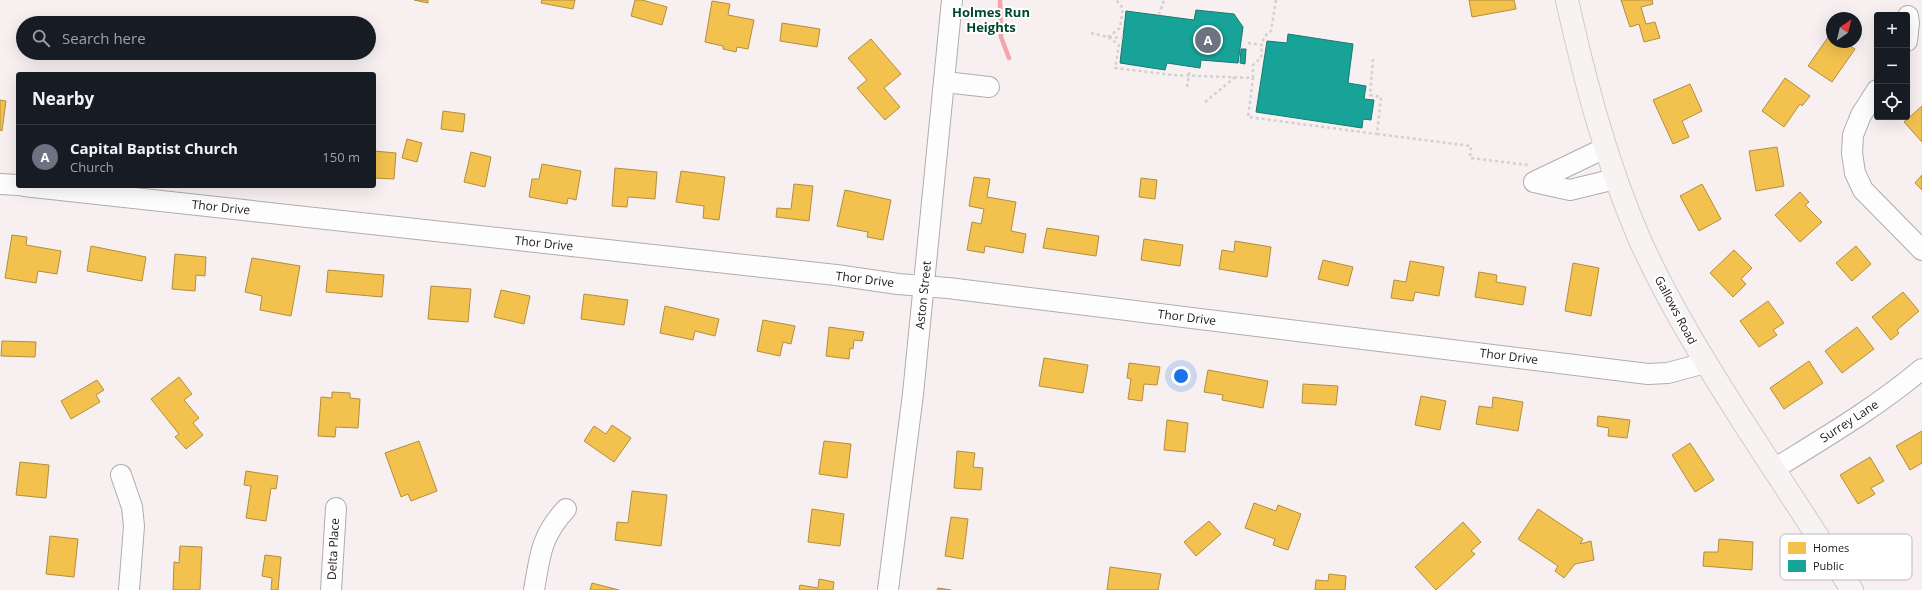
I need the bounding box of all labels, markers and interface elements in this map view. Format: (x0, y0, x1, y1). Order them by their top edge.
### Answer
district label: Holmes Run Heights (952, 3, 1030, 36)
north arrow (1826, 12, 1862, 48)
map controls (1874, 12, 1910, 120)
button: + (1874, 12, 1910, 48)
search box (16, 16, 376, 60)
pin: A (1195, 25, 1221, 55)
icon: search (30, 27, 52, 49)
text: Search here (62, 28, 146, 48)
button: − (1874, 48, 1910, 84)
button: locate (1874, 84, 1910, 120)
text: Nearby (32, 87, 94, 110)
text: Capital Baptist Church (70, 138, 238, 158)
text: A (41, 148, 49, 166)
text: 150 m (322, 148, 360, 166)
text: Church (70, 158, 114, 176)
street label: Thor Drive (191, 195, 251, 219)
street label: Thor Drive (514, 231, 574, 255)
street label: Aston Street (911, 260, 935, 330)
street label: Thor Drive (835, 267, 895, 291)
street label: Gallows Road (1651, 273, 1701, 347)
street label: Thor Drive (1157, 305, 1217, 329)
street label: Thor Drive (1479, 344, 1539, 368)
your location (1171, 366, 1191, 386)
street label: Surrey Lane (1816, 396, 1882, 446)
street label: Delta Place (323, 517, 343, 580)
legend (1780, 534, 1912, 580)
text: Homes (1813, 540, 1849, 555)
text: Public (1813, 558, 1844, 573)

